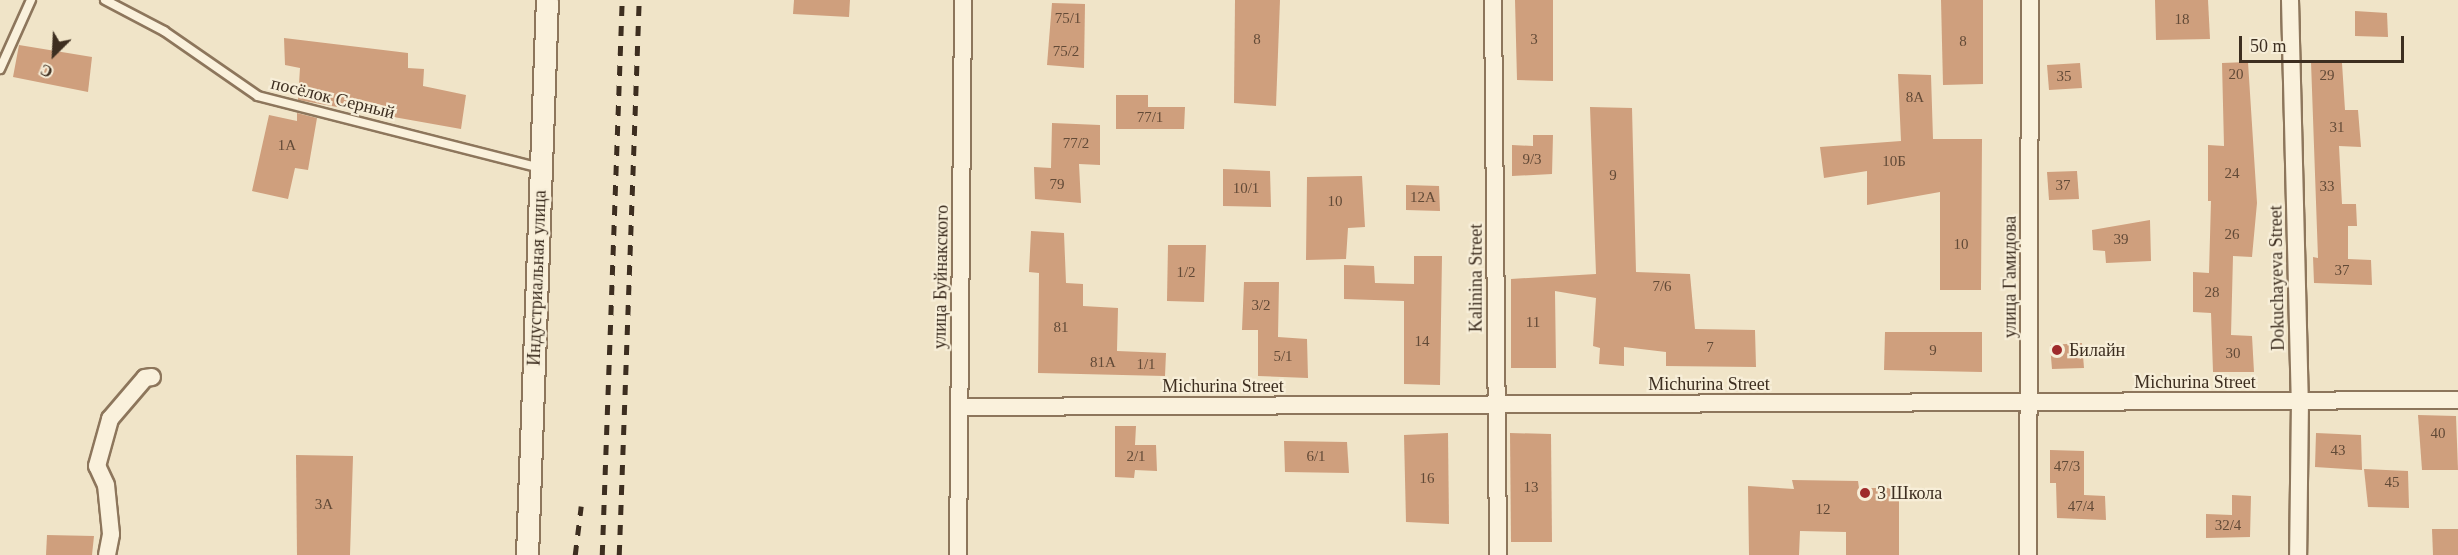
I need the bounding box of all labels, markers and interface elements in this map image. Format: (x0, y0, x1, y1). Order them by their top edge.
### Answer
house number: 75/1 (1055, 10, 1081, 28)
house number: 18 (2174, 11, 2190, 29)
north arrow (24, 24, 84, 84)
scale bar (2242, 24, 2407, 62)
house number: 8 (1253, 31, 1261, 49)
house number: 3 (1530, 31, 1538, 49)
house number: 8 (1959, 33, 1967, 51)
text: 50 m (2250, 36, 2287, 56)
house number: 75/2 (1053, 43, 1079, 61)
text: С (38, 61, 55, 81)
house number: 20 (2228, 66, 2244, 84)
house number: 29 (2320, 67, 2334, 85)
house number: 35 (2056, 68, 2072, 86)
street label: посёлок Серный (269, 72, 397, 124)
house number: 8А (1906, 89, 1924, 107)
house number: 77/1 (1137, 109, 1163, 127)
house number: 31 (2330, 119, 2344, 137)
house number: 77/2 (1063, 135, 1089, 153)
house number: 1А (278, 137, 296, 155)
house number: 9/3 (1522, 151, 1542, 169)
house number: 10Б (1882, 153, 1906, 171)
house number: 24 (2224, 165, 2240, 183)
house number: 9 (1609, 167, 1617, 185)
house number: 79 (1050, 176, 1064, 194)
house number: 37 (2056, 177, 2070, 195)
house number: 33 (2320, 178, 2334, 196)
house number: 10/1 (1233, 180, 1259, 198)
house number: 12А (1410, 189, 1436, 207)
street label: Индустриальная улица (523, 190, 551, 366)
house number: 10 (1328, 193, 1342, 211)
street label: улица Буйнакского (929, 205, 953, 349)
street label: Dokuchayeva Street (2265, 205, 2289, 351)
street label: улица Гамидова (1999, 216, 2021, 338)
street label: Kalinina Street (1465, 224, 1487, 332)
house number: 26 (2224, 226, 2240, 244)
house number: 39 (2114, 231, 2128, 249)
house number: 10 (1954, 236, 1968, 254)
house number: 37 (2334, 262, 2350, 280)
house number: 1/2 (1176, 264, 1196, 282)
house number: 7/6 (1652, 278, 1672, 296)
house number: 28 (2204, 284, 2220, 302)
house number: 3/2 (1251, 297, 1271, 315)
house number: 11 (1526, 314, 1540, 332)
house number: 81 (1054, 319, 1068, 337)
house number: 14 (1414, 333, 1430, 351)
house number: 7 (1706, 339, 1714, 357)
place label: Билайн (2069, 339, 2125, 361)
house number: 9 (1929, 342, 1937, 360)
marker: Билайн (2050, 343, 2064, 357)
house number: 30 (2226, 345, 2240, 363)
house number: 5/1 (1273, 348, 1293, 366)
house number: 81А (1090, 354, 1116, 372)
house number: 1/1 (1136, 356, 1156, 374)
street label: Michurina Street (2134, 371, 2256, 393)
street label: Michurina Street (1648, 373, 1770, 395)
street label: Michurina Street (1162, 375, 1284, 397)
house number: 40 (2430, 425, 2446, 443)
house number: 43 (2330, 442, 2346, 460)
house number: 2/1 (1126, 448, 1146, 466)
house number: 6/1 (1306, 448, 1326, 466)
house number: 47/3 (2054, 458, 2080, 476)
house number: 16 (1420, 470, 1434, 488)
house number: 45 (2384, 474, 2400, 492)
house number: 13 (1524, 479, 1538, 497)
place label: 3 Школа (1877, 482, 1942, 504)
marker: 3 Школа (1858, 486, 1872, 500)
house number: 3А (315, 496, 333, 514)
house number: 47/4 (2068, 498, 2094, 516)
house number: 12 (1816, 501, 1830, 519)
house number: 32/4 (2215, 517, 2241, 535)

